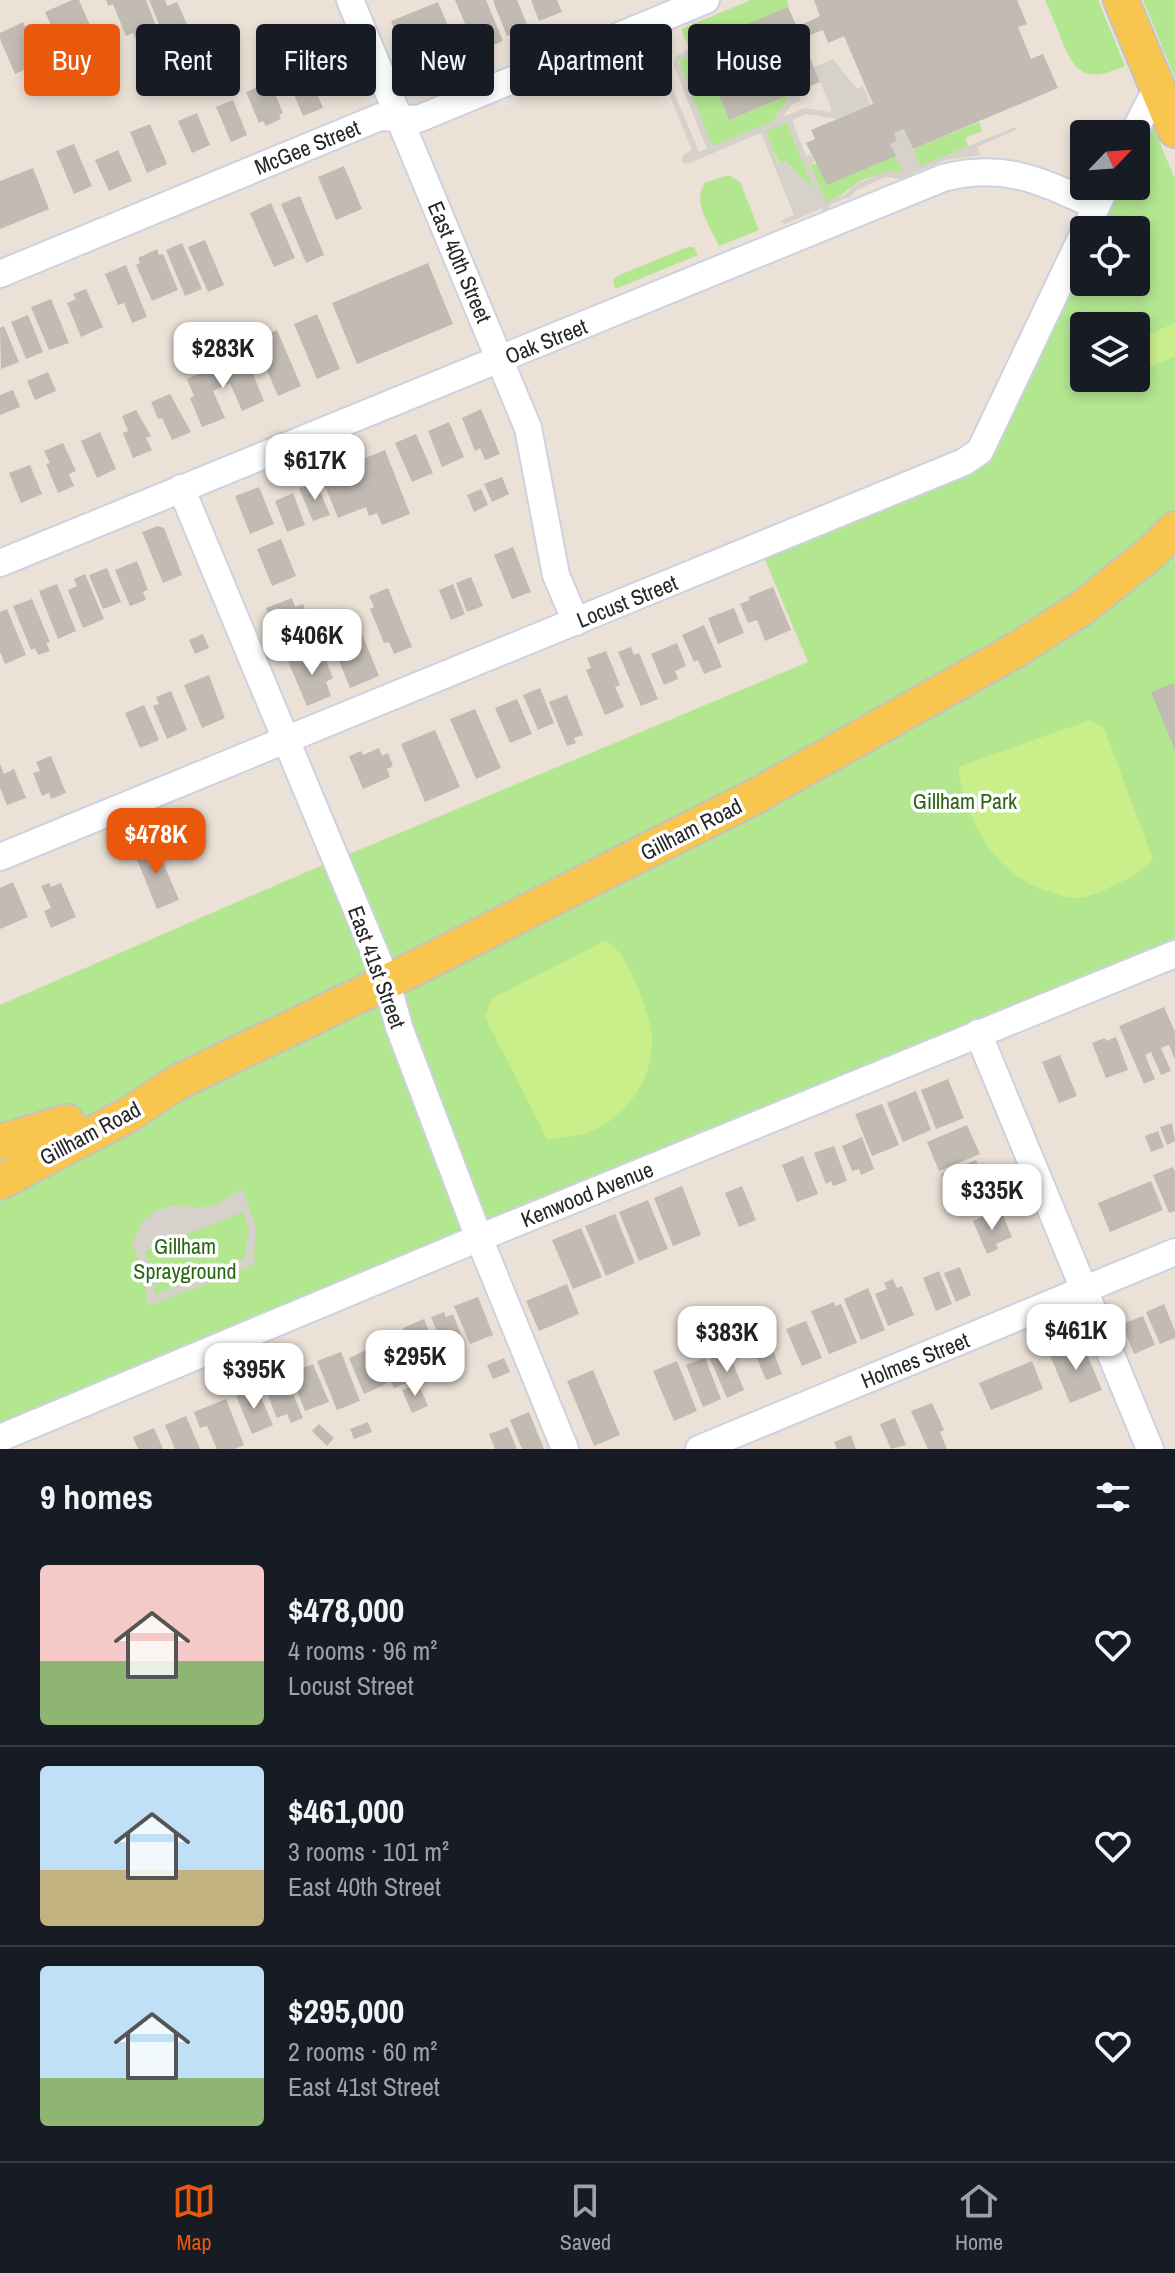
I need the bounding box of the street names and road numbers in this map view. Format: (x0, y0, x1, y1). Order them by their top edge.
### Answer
street label: McGee Street (250, 112, 364, 182)
street label: East 40th Street (421, 197, 499, 327)
street label: Oak Street (500, 311, 592, 371)
street label: Locust Street (572, 567, 682, 635)
street label: Gillham Road (635, 791, 747, 867)
street label: East 41st Street (341, 902, 413, 1032)
street label: Gillham Road (34, 1094, 146, 1172)
street label: Kenwood Avenue (516, 1154, 658, 1234)
street label: Holmes Street (856, 1325, 974, 1395)

